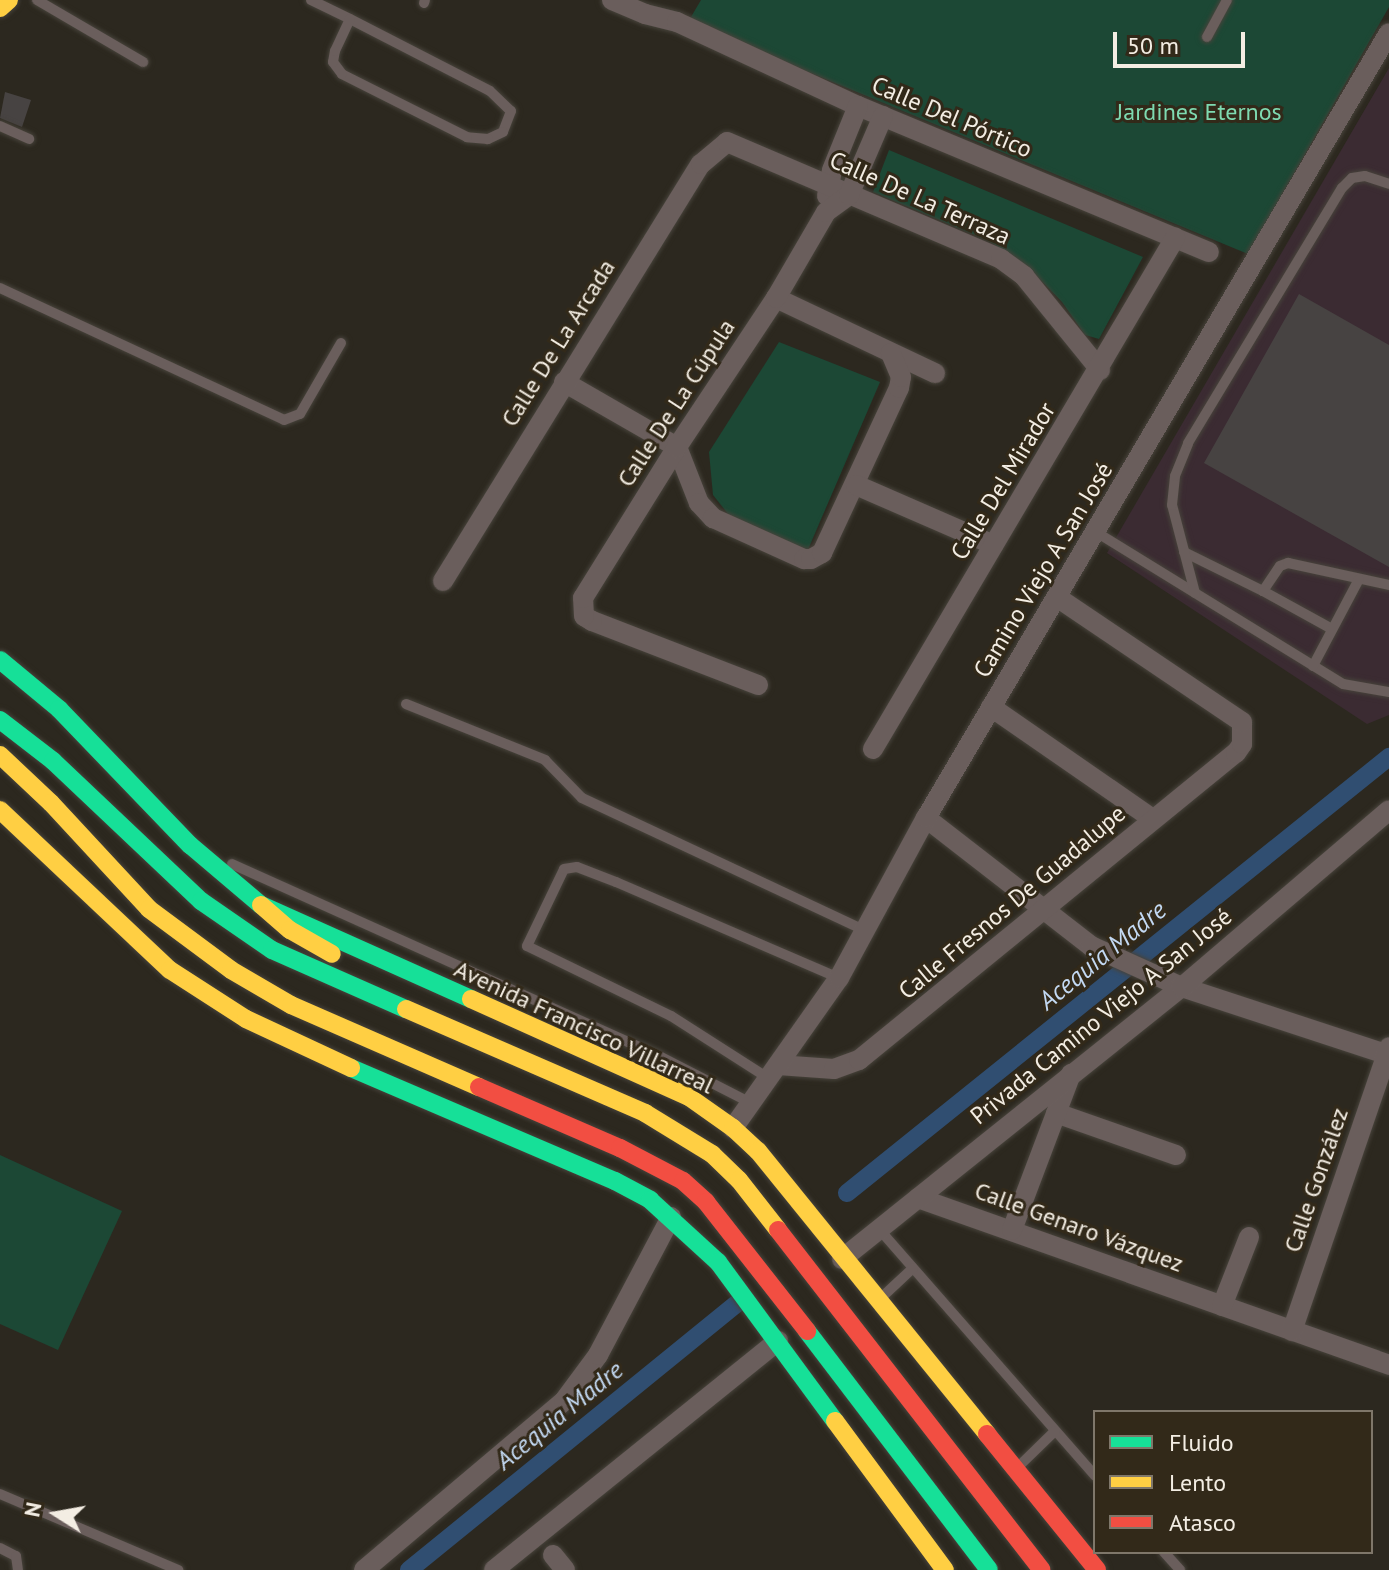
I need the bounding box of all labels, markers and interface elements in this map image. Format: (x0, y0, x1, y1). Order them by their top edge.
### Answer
scale bar (1117, 16, 1249, 66)
text: 50 m (1127, 30, 1179, 61)
street label: Calle Del Pórtico (868, 70, 1036, 164)
park label: Jardines Eternos (1116, 98, 1282, 126)
street label: Calle De La Terraza (825, 145, 1015, 251)
street label: Calle De La Arcada (495, 254, 621, 432)
street label: Calle De La Cúpula (611, 314, 741, 492)
street label: Calle Del Mirador (945, 397, 1061, 565)
street label: Camino Viejo A San José (967, 456, 1119, 684)
street label: Calle Fresnos De Guadalupe (893, 799, 1131, 1005)
water label: Acequia Madre (1032, 894, 1172, 1016)
street label: Privada Camino Viejo A San José (964, 901, 1238, 1131)
street label: Avenida Francisco Villarreal (449, 954, 719, 1100)
street label: Calle González (1278, 1104, 1354, 1256)
street label: Calle Genaro Vázquez (971, 1176, 1187, 1278)
water label: Acequia Madre (489, 1354, 629, 1476)
legend (1093, 1410, 1373, 1554)
text: Fluido (1169, 1427, 1234, 1458)
text: Lento (1169, 1467, 1226, 1498)
north arrow (16, 1474, 96, 1554)
text: N (17, 1500, 48, 1519)
text: Atasco (1169, 1507, 1236, 1538)

